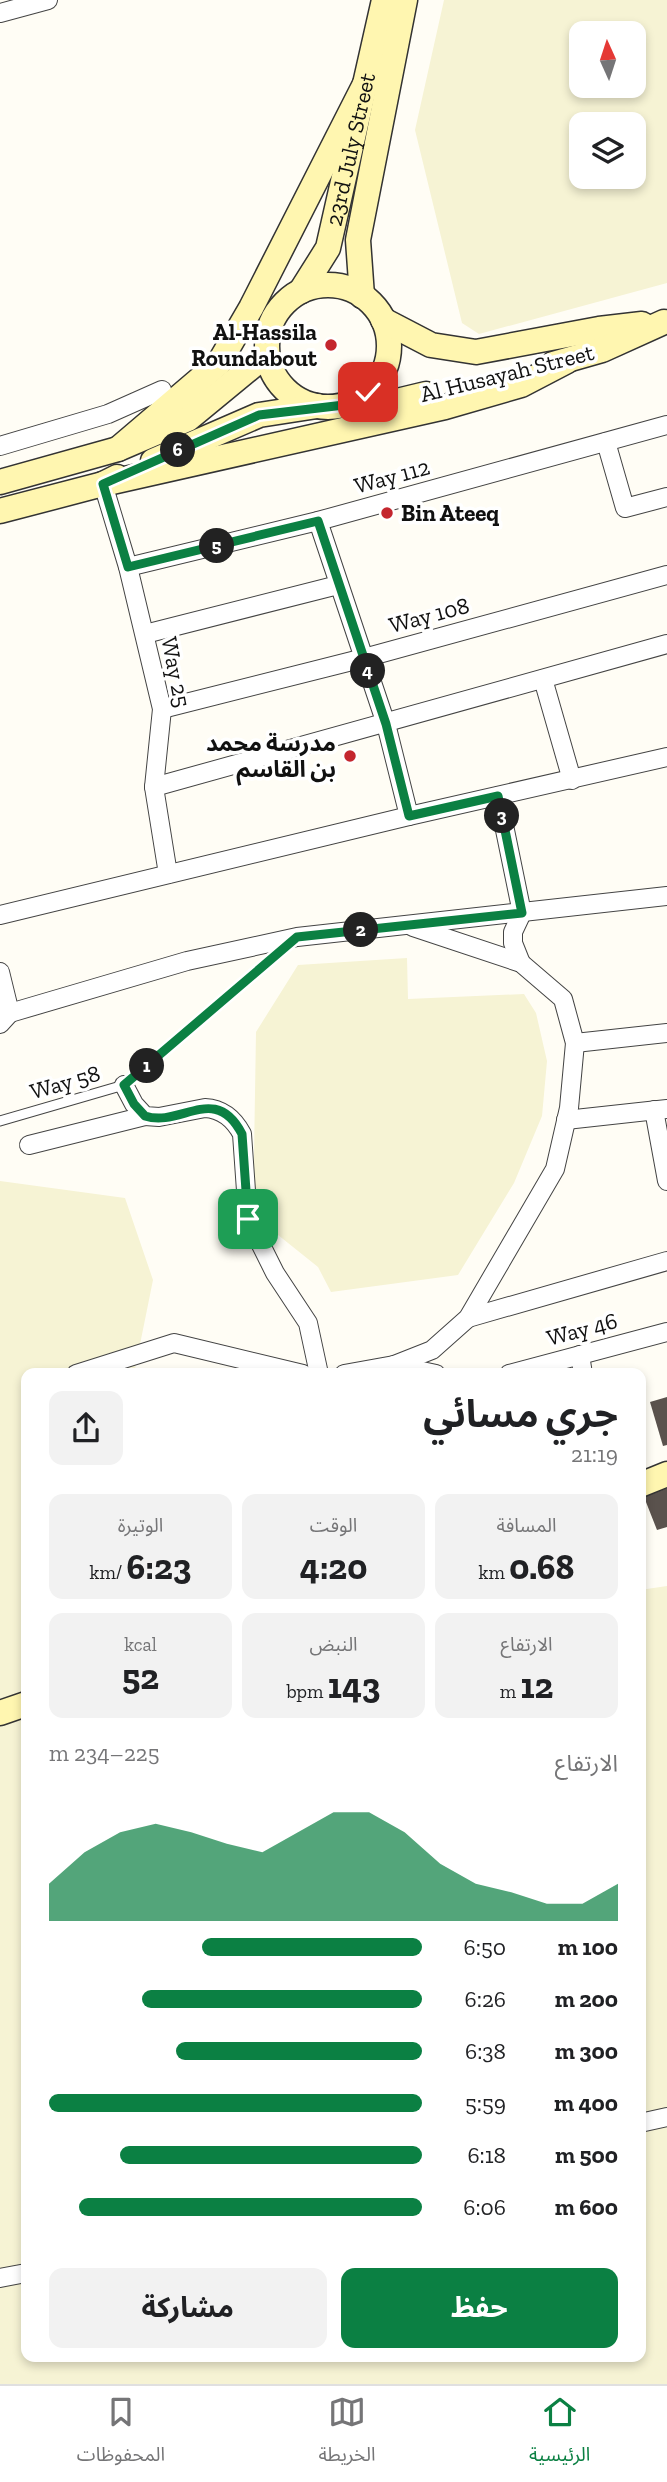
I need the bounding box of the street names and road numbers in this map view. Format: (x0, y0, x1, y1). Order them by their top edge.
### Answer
street label: 23rd July Street (319, 70, 381, 228)
street label: Al Husayah Street (417, 338, 597, 408)
street label: Way 112 (351, 453, 433, 499)
street label: Way 108 (386, 591, 472, 639)
street label: Way 25 (155, 634, 197, 710)
street label: Way 58 (27, 1059, 103, 1105)
street label: Way 46 (544, 1306, 620, 1352)

